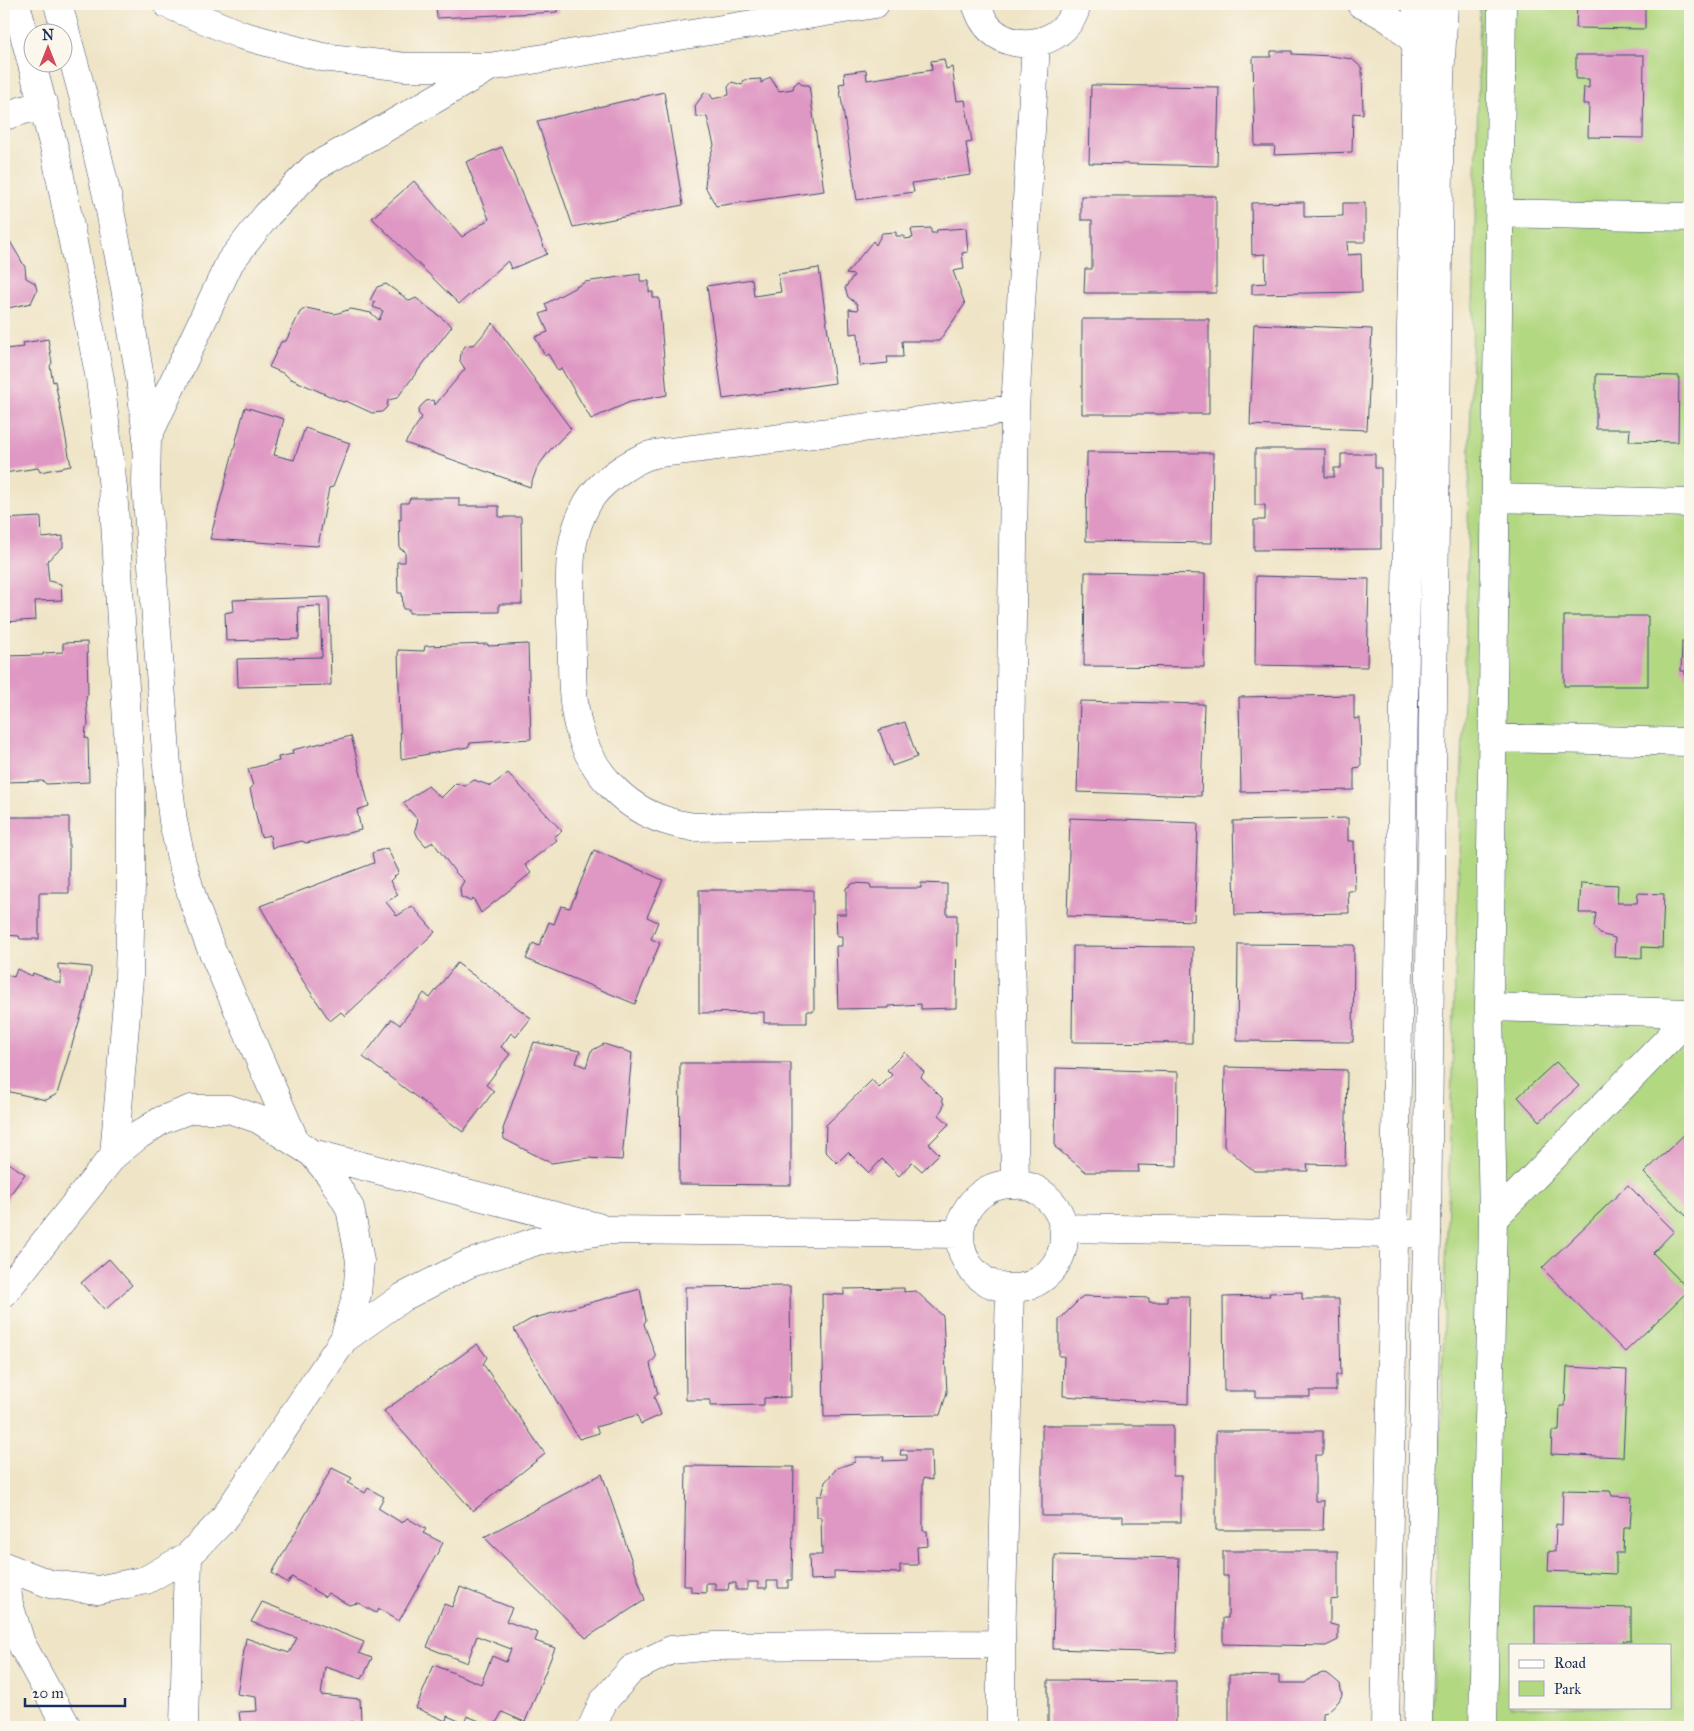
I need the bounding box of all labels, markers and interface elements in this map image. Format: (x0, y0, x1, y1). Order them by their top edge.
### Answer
north arrow (22, 22, 72, 72)
text: N (42, 27, 54, 44)
legend (1509, 1644, 1672, 1708)
text: Road (1554, 1654, 1586, 1672)
scale bar (25, 1676, 125, 1708)
text: Park (1554, 1680, 1581, 1698)
text: 20 m (32, 1684, 64, 1702)

